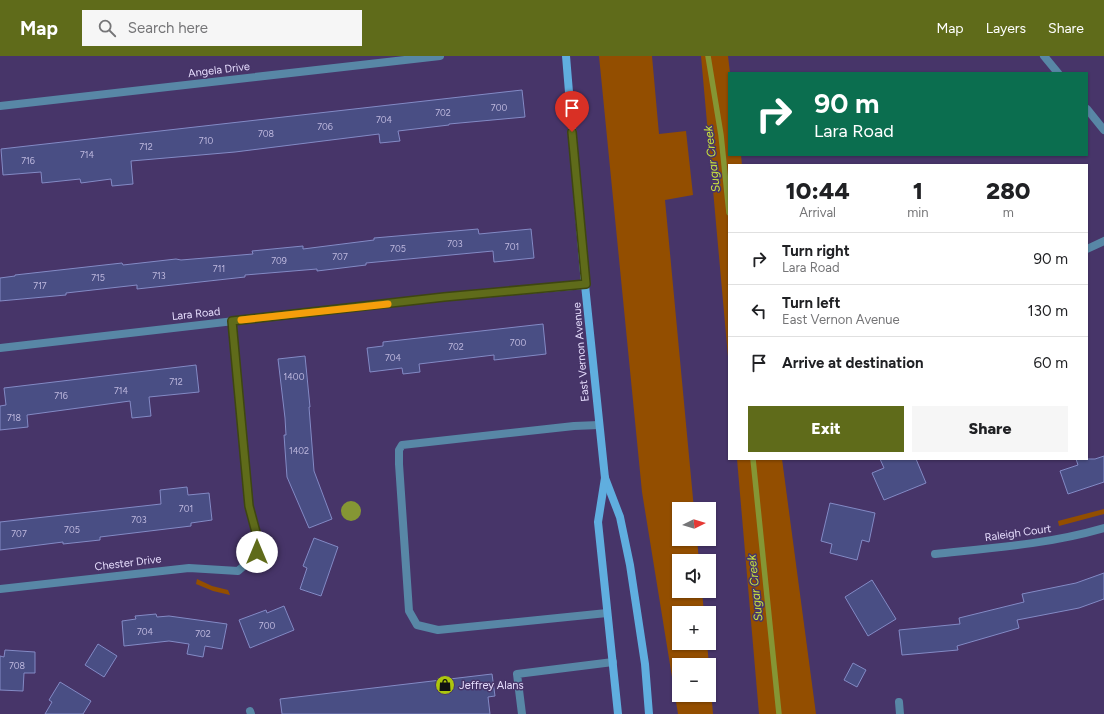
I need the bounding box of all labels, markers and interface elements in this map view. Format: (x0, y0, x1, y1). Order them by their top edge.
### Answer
search box (82, 10, 362, 46)
text: Map (20, 17, 58, 40)
icon: search (96, 17, 118, 39)
text: Search here (128, 19, 208, 37)
text: Map (936, 20, 964, 37)
text: Layers (986, 20, 1026, 37)
text: Share (1048, 20, 1084, 37)
street label: Angela Drive (187, 60, 251, 80)
text: 90 m (814, 86, 879, 120)
icon: right (748, 88, 800, 140)
pin (555, 91, 589, 132)
icon: arrive (561, 97, 583, 119)
house number: 700 (491, 102, 507, 113)
house number: 702 (435, 107, 451, 118)
house number: 704 (376, 114, 393, 125)
text: Lara Road (814, 120, 894, 142)
house number: 706 (317, 121, 333, 132)
water label: Sugar Creek (701, 124, 723, 193)
house number: 708 (258, 128, 275, 139)
house number: 710 (199, 135, 213, 146)
house number: 712 (139, 141, 153, 152)
house number: 714 (80, 149, 94, 160)
house number: 716 (21, 155, 35, 166)
text: 10:44 (785, 176, 850, 205)
text: 1 (913, 176, 923, 205)
text: 280 (986, 176, 1031, 205)
text: Arrival (799, 205, 836, 220)
text: min (907, 205, 929, 220)
text: m (1003, 205, 1014, 220)
house number: 703 (447, 238, 463, 249)
house number: 701 (505, 241, 519, 252)
text: Turn right (782, 242, 850, 260)
house number: 705 (390, 243, 406, 254)
icon: right (748, 248, 770, 270)
text: 90 m (1033, 250, 1068, 268)
house number: 707 (332, 251, 348, 262)
house number: 709 (271, 255, 287, 266)
text: Lara Road (782, 260, 840, 275)
house number: 711 (213, 263, 225, 274)
house number: 713 (152, 270, 166, 281)
house number: 715 (91, 272, 105, 283)
house number: 717 (33, 280, 47, 291)
text: Turn left (782, 294, 840, 312)
icon: left (748, 300, 770, 322)
street label: East Vernon Avenue (570, 302, 592, 402)
text: 130 m (1028, 302, 1068, 320)
street label: Lara Road (171, 305, 221, 323)
text: East Vernon Avenue (782, 312, 900, 327)
house number: 700 (510, 337, 526, 348)
house number: 702 (448, 341, 464, 352)
house number: 704 (385, 352, 402, 363)
icon: arrive (748, 352, 770, 374)
text: Arrive at destination (782, 354, 923, 372)
text: 60 m (1033, 354, 1068, 372)
house number: 1400 (284, 371, 305, 382)
house number: 712 (169, 376, 183, 387)
house number: 714 (114, 385, 128, 396)
house number: 716 (54, 390, 68, 401)
button: Exit (748, 406, 904, 452)
button: Share (912, 406, 1068, 452)
house number: 718 (7, 412, 22, 423)
house number: 1402 (289, 445, 309, 456)
north arrow (672, 502, 716, 546)
map controls (672, 502, 716, 702)
house number: 701 (179, 503, 193, 514)
house number: 703 (131, 514, 147, 525)
street label: Raleigh Court (984, 522, 1052, 544)
house number: 705 (64, 524, 80, 535)
house number: 707 (11, 528, 27, 539)
position arrow (236, 531, 278, 573)
street label: Chester Drive (94, 552, 162, 574)
water label: Sugar Creek (744, 553, 765, 622)
button: sound (672, 554, 716, 598)
button: + (672, 606, 716, 650)
house number: 700 (259, 620, 275, 631)
house number: 704 (137, 626, 154, 637)
house number: 702 (195, 628, 211, 639)
button: − (672, 658, 716, 702)
house number: 708 (9, 660, 26, 671)
shop icon: Jeffrey Alans (434, 674, 456, 696)
place label: Jeffrey Alans (459, 679, 524, 692)

